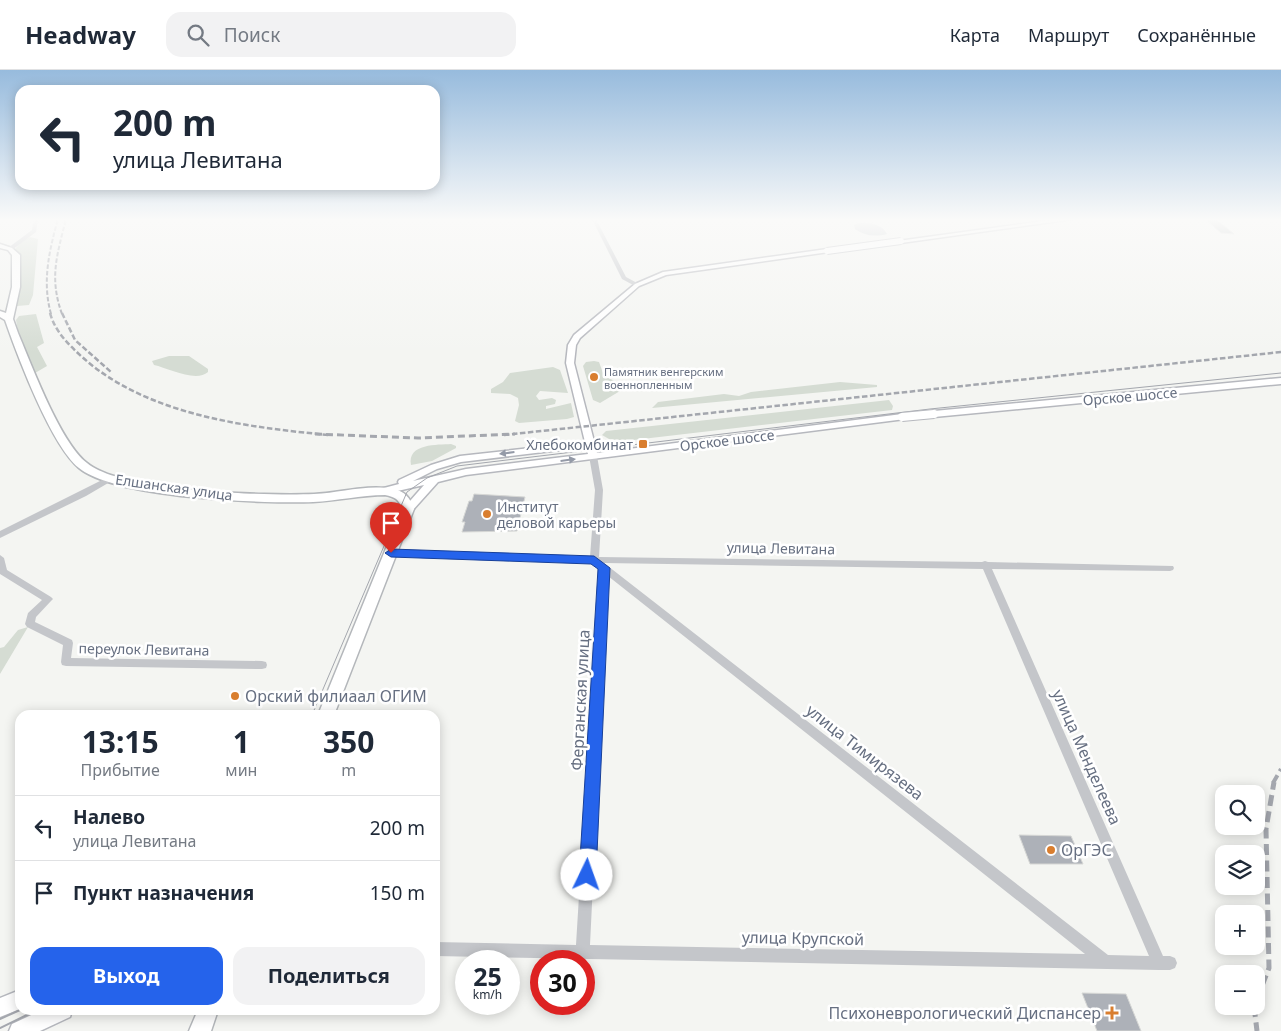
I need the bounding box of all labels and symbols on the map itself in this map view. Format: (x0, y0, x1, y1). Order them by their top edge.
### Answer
place label: Памятник венгерским военнопленным (604, 364, 723, 392)
marker: Памятник венгерским военнопленным (588, 371, 600, 383)
street label: Орское шоссе (1082, 382, 1178, 410)
street label: Орское шоссе (679, 425, 776, 455)
place label: Хлебокомбинат (526, 435, 633, 454)
marker: Хлебокомбинат (637, 438, 649, 450)
one-way arrow (499, 449, 515, 457)
one-way arrow (561, 456, 577, 464)
street label: Елшанская улица (114, 469, 234, 505)
place label: Институт деловой карьеры (497, 497, 616, 532)
pin (370, 502, 412, 553)
marker: Институт деловой карьеры (481, 508, 493, 520)
street label: улица Левитана (727, 538, 835, 558)
street label: Ферганская улица (565, 629, 595, 771)
street label: переулок Левитана (78, 638, 210, 660)
place label: Орский филиаал ОГИМ (245, 685, 427, 707)
street label: улица Менделеева (1047, 686, 1127, 828)
marker: Орский филиаал ОГИМ (229, 690, 241, 702)
street label: улица Тимирязева (802, 699, 928, 805)
place label: ОрГЭС (1061, 839, 1112, 861)
marker: ОрГЭС (1045, 844, 1057, 856)
position arrow (560, 848, 612, 900)
street label: улица Крупской (742, 926, 864, 950)
speed limit sign: 30 (530, 950, 595, 1015)
place label: Психоневрологический Диспансер (829, 1002, 1101, 1024)
marker: Психоневрологический Диспансер (1105, 1006, 1119, 1020)

